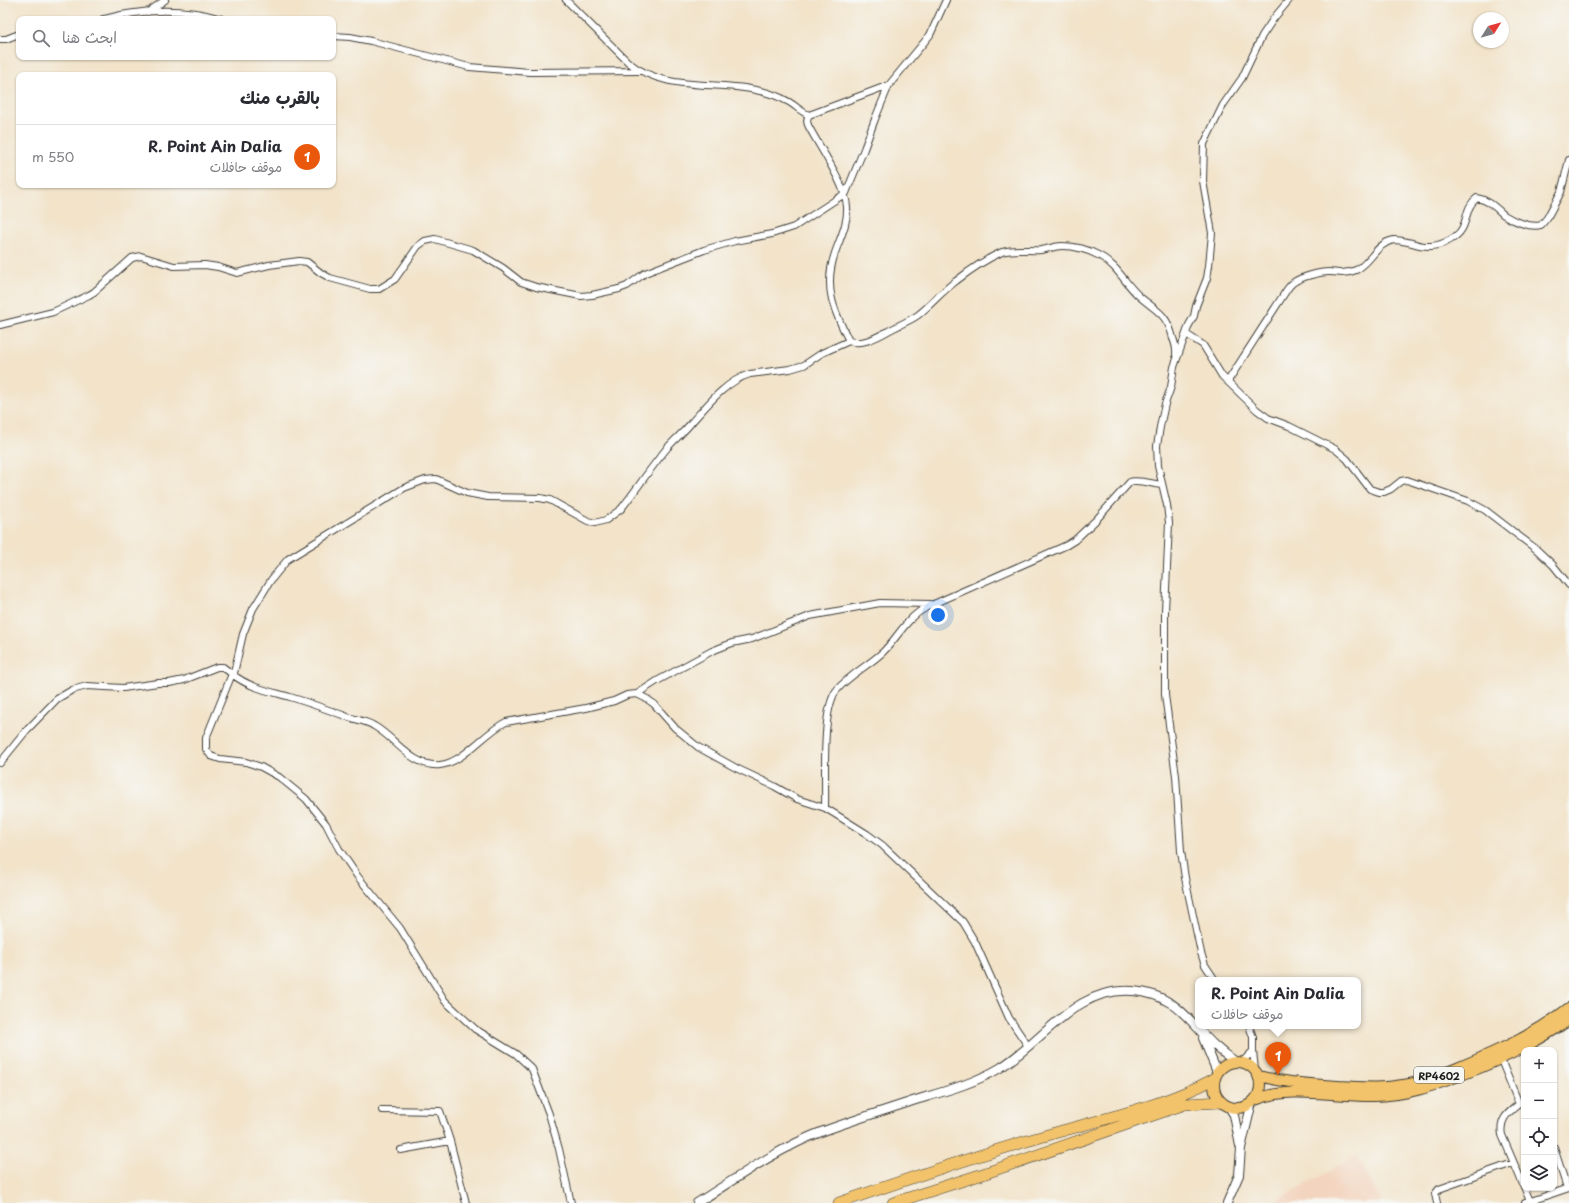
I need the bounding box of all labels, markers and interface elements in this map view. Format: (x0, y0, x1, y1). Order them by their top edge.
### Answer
north arrow (1473, 12, 1509, 48)
search box (16, 16, 336, 60)
text: ابحث هنا (62, 25, 117, 48)
icon: search (30, 27, 52, 49)
text: بالقرب منك (240, 84, 320, 110)
text: R. Point Ain Dalia (148, 134, 282, 157)
text: 550 m (32, 147, 74, 166)
text: 1 (304, 147, 310, 166)
text: موقف حافلات (210, 157, 282, 176)
your location (928, 605, 948, 625)
popup (1195, 977, 1361, 1029)
text: R. Point Ain Dalia (1211, 981, 1345, 1004)
text: موقف حافلات (1211, 1004, 1283, 1023)
pin: 1 (1265, 1042, 1291, 1075)
map controls (1521, 1047, 1557, 1191)
button: + (1521, 1047, 1557, 1083)
road number: RP4602 (1414, 1067, 1464, 1083)
button: − (1521, 1083, 1557, 1119)
button: locate (1521, 1119, 1557, 1155)
button: layers (1521, 1155, 1557, 1191)

